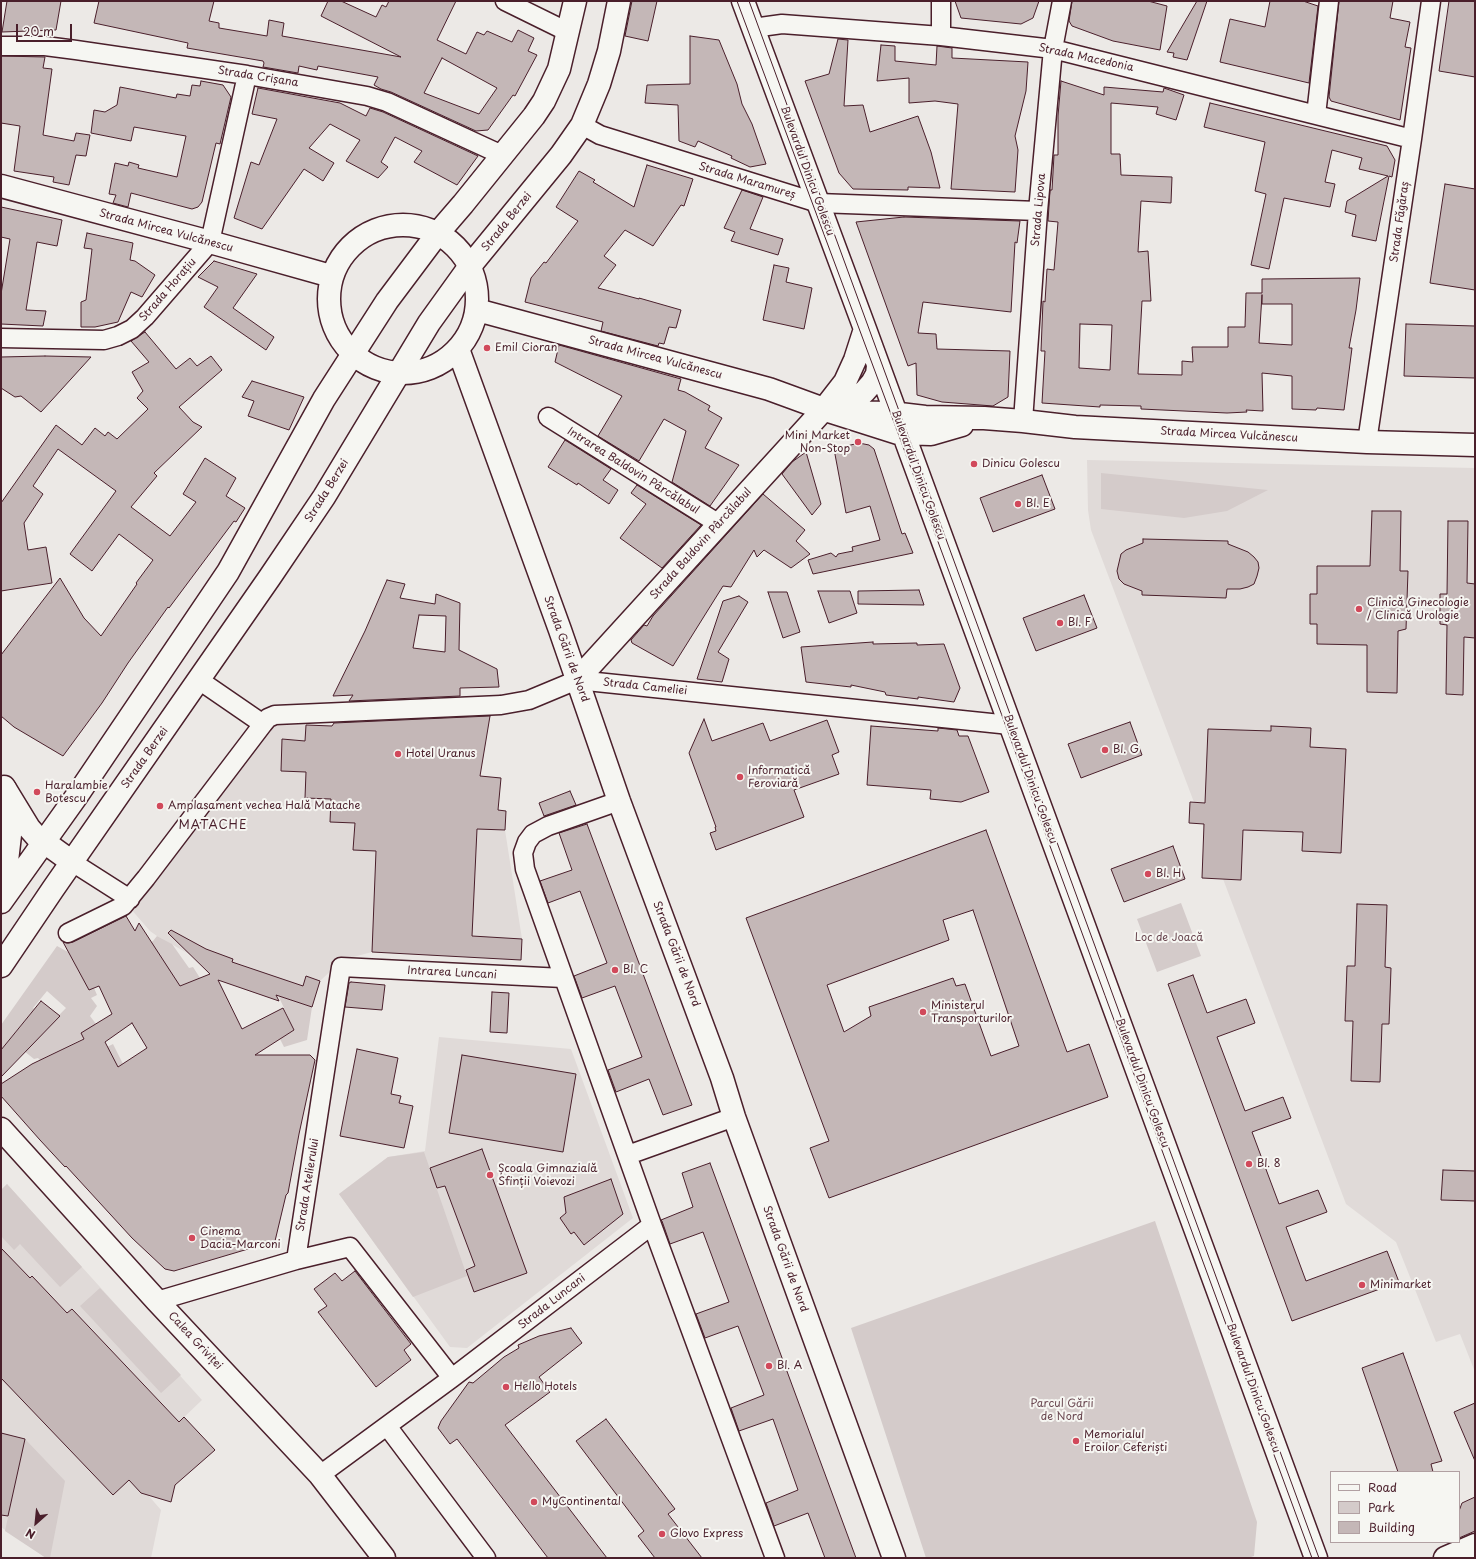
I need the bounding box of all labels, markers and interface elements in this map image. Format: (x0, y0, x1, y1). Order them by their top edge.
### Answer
scale bar (18, 16, 74, 42)
text: 20 m (23, 22, 54, 40)
street label: Strada Macedonia (1037, 41, 1135, 75)
street label: Strada Crișana (217, 64, 299, 90)
street label: Bulevardul Dinicu Golescu (777, 104, 837, 238)
street label: Strada Maramureș (697, 160, 797, 202)
street label: Strada Lipova (1029, 173, 1049, 247)
street label: Strada Făgăraș (1388, 181, 1412, 263)
street label: Strada Berzei (479, 190, 535, 254)
street label: Strada Mircea Vulcănescu (98, 207, 234, 255)
street label: Strada Horațiu (137, 256, 199, 324)
street label: Strada Mircea Vulcănescu (587, 334, 723, 382)
place label: Emil Cioran (495, 341, 557, 355)
marker: Emil Cioran (482, 343, 492, 353)
street label: Bulevardul Dinicu Golescu (888, 408, 948, 542)
street label: Intrarea Baldovin Pârcălabul (565, 425, 701, 517)
street label: Strada Mircea Vulcănescu (1160, 425, 1298, 445)
place label: Mini Market Non-Stop (785, 429, 850, 455)
marker: Mini Market Non-Stop (853, 437, 863, 447)
street label: Strada Berzei (302, 457, 352, 525)
place label: Dinicu Golescu (982, 457, 1060, 471)
marker: Dinicu Golescu (969, 459, 979, 469)
street label: Strada Baldovin Pârcălabul (648, 486, 754, 602)
place label: Bl. E (1026, 497, 1050, 511)
marker: Bl. E (1013, 499, 1023, 509)
street label: Strada Gării de Nord (541, 594, 591, 704)
place label: Clinică Ginecologie / Clinică Urologie (1367, 596, 1469, 622)
marker: Clinică Ginecologie / Clinică Urologie (1354, 604, 1364, 614)
place label: Bl. F (1068, 616, 1091, 630)
marker: Bl. F (1055, 618, 1065, 628)
street label: Strada Cameliei (602, 676, 688, 698)
street label: Bulevardul Dinicu Golescu (1000, 712, 1060, 846)
street label: Strada Berzei (119, 725, 171, 791)
place label: Bl. G (1113, 743, 1139, 757)
marker: Bl. G (1100, 745, 1110, 755)
place label: Hotel Uranus (406, 747, 476, 761)
marker: Hotel Uranus (393, 749, 403, 759)
place label: Informatică Feroviară (748, 764, 810, 790)
marker: Informatică Feroviară (735, 772, 745, 782)
place label: Haralambie Botescu (45, 779, 108, 805)
marker: Haralambie Botescu (32, 787, 42, 797)
place label: Amplasament vechea Hală Matache (168, 799, 360, 813)
marker: Amplasament vechea Hală Matache (155, 801, 165, 811)
district label: MATACHE (178, 819, 248, 833)
place label: Bl. H (1156, 867, 1181, 881)
marker: Bl. H (1143, 869, 1153, 879)
street label: Strada Gării de Nord (650, 899, 702, 1009)
park label: Loc de Joacă (1135, 931, 1203, 945)
place label: Bl. C (623, 963, 648, 977)
street label: Intrarea Luncani (407, 964, 497, 982)
marker: Bl. C (610, 965, 620, 975)
place label: Ministerul Transporturilor (931, 999, 1012, 1025)
marker: Ministerul Transporturilor (918, 1007, 928, 1017)
street label: Bulevardul Dinicu Golescu (1112, 1016, 1172, 1150)
street label: Strada Atelierului (294, 1138, 322, 1232)
place label: Bl. 8 (1257, 1157, 1281, 1171)
marker: Bl. 8 (1244, 1159, 1254, 1169)
place label: Școala Gimnazială Sfinții Voievozi (498, 1162, 598, 1188)
marker: Școala Gimnazială Sfinții Voievozi (485, 1170, 495, 1180)
street label: Strada Gării de Nord (760, 1204, 810, 1314)
place label: Cinema Dacia-Marconi (200, 1225, 281, 1251)
marker: Cinema Dacia-Marconi (187, 1233, 197, 1243)
street label: Strada Luncani (516, 1272, 588, 1332)
place label: Minimarket (1370, 1278, 1431, 1292)
marker: Minimarket (1357, 1280, 1367, 1290)
street label: Calea Griviței (165, 1310, 225, 1372)
street label: Bulevardul Dinicu Golescu (1223, 1321, 1283, 1455)
place label: Bl. A (777, 1359, 802, 1373)
marker: Bl. A (764, 1361, 774, 1371)
place label: Hello Hotels (514, 1380, 577, 1394)
marker: Hello Hotels (501, 1382, 511, 1392)
park label: Parcul Gării de Nord (1030, 1397, 1094, 1423)
place label: Memorialul Eroilor Ceferiști (1084, 1428, 1167, 1454)
marker: Memorialul Eroilor Ceferiști (1071, 1436, 1081, 1446)
legend (1330, 1471, 1460, 1543)
text: Road (1368, 1478, 1397, 1496)
place label: MyContinental (542, 1495, 621, 1509)
marker: MyContinental (529, 1497, 539, 1507)
text: Park (1368, 1498, 1395, 1516)
north arrow (16, 1503, 56, 1543)
text: Building (1368, 1518, 1415, 1536)
text: N (23, 1525, 38, 1544)
place label: Glovo Express (670, 1527, 743, 1541)
marker: Glovo Express (657, 1529, 667, 1539)

